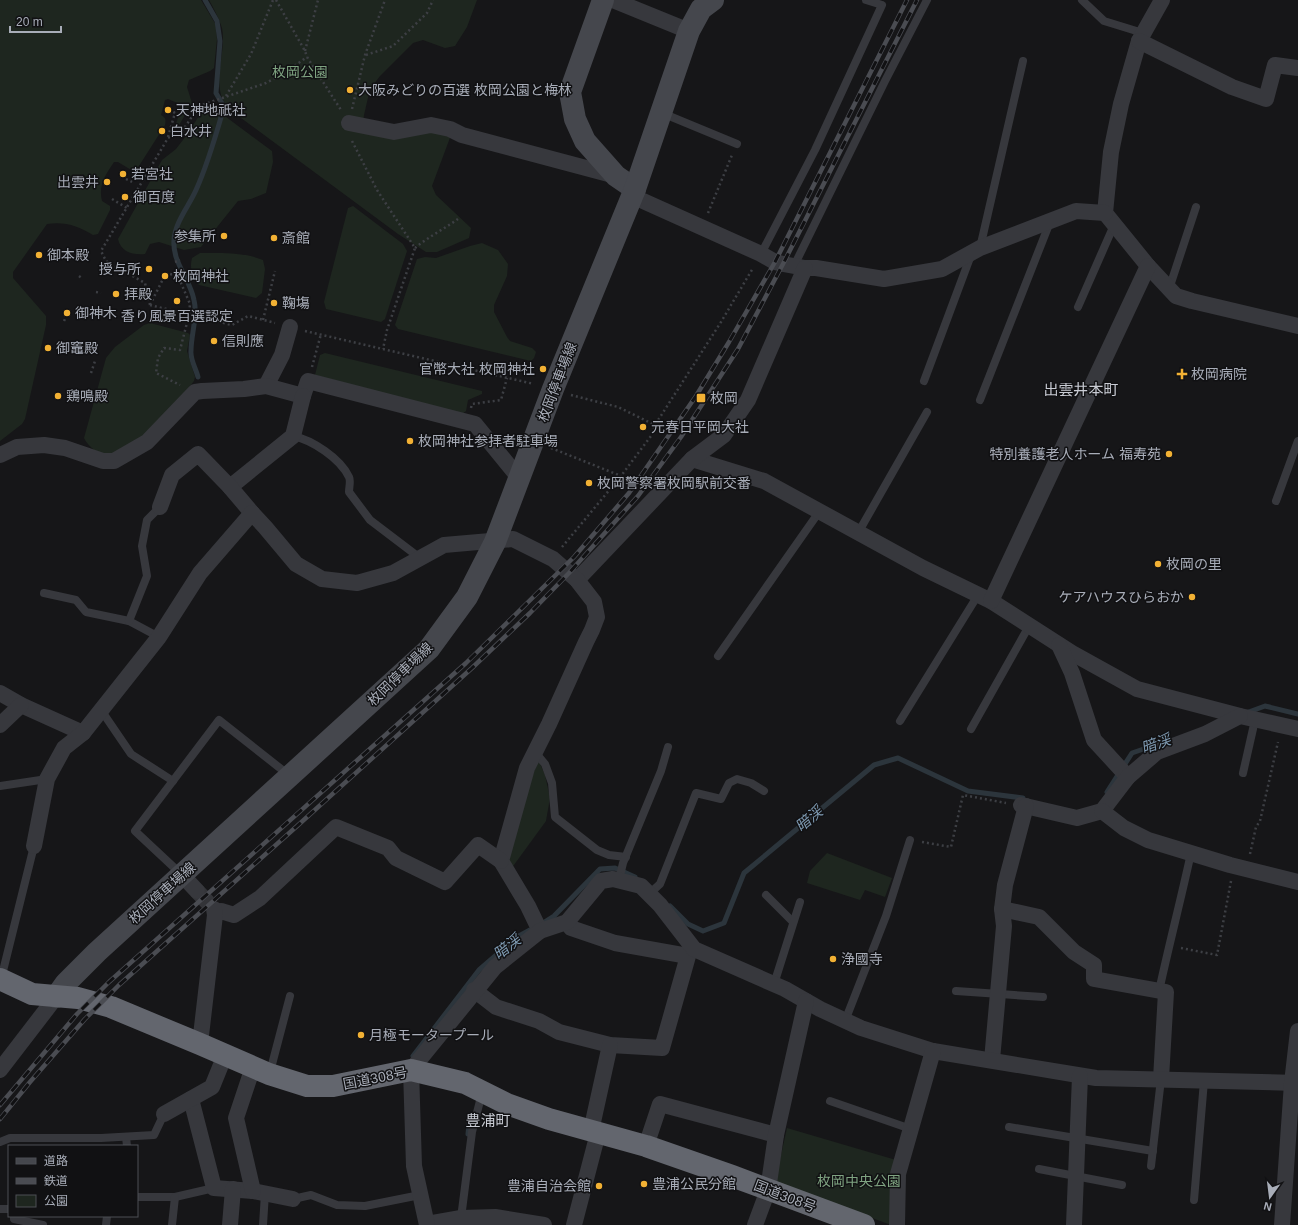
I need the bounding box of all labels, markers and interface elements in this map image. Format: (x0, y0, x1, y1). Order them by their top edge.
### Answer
scale bar (10, 8, 61, 34)
text: 20 m (16, 15, 43, 29)
park label: 枚岡公園 (272, 64, 328, 80)
place label: 大阪みどりの百選 枚岡公園と梅林 (358, 82, 572, 98)
marker: 大阪みどりの百選 枚岡公園と梅林 (345, 85, 355, 95)
place label: 天神地祇社 (176, 102, 246, 118)
marker: 天神地祇社 (163, 105, 173, 115)
place label: 白水井 (170, 123, 212, 139)
marker: 白水井 (157, 126, 167, 136)
place label: 若宮社 (131, 166, 173, 182)
marker: 若宮社 (118, 169, 128, 179)
place label: 出雲井 (57, 174, 99, 190)
marker: 出雲井 (102, 177, 112, 187)
place label: 御百度 (133, 189, 175, 205)
marker: 御百度 (120, 192, 130, 202)
place label: 参集所 (174, 228, 216, 244)
place label: 斎館 (282, 230, 310, 246)
marker: 参集所 (219, 231, 229, 241)
marker: 斎館 (269, 233, 279, 243)
place label: 御本殿 (47, 247, 89, 263)
marker: 御本殿 (34, 250, 44, 260)
place label: 授与所 (99, 261, 141, 277)
marker: 授与所 (144, 264, 154, 274)
place label: 枚岡神社 (173, 268, 229, 284)
marker: 枚岡神社 (160, 271, 170, 281)
place label: 拝殿 (124, 286, 152, 302)
marker: 拝殿 (111, 289, 121, 299)
place label: 鞠塲 (282, 295, 310, 311)
marker: 香り風景百選認定 (172, 296, 182, 306)
marker: 鞠塲 (269, 298, 279, 308)
place label: 御神木 (75, 305, 117, 321)
marker: 御神木 (62, 308, 72, 318)
place label: 香り風景百選認定 (121, 308, 233, 324)
place label: 信則應 (222, 333, 264, 349)
marker: 信則應 (209, 336, 219, 346)
place label: 御竈殿 (56, 340, 98, 356)
street label: 枚岡停車場線 (534, 340, 580, 424)
marker: 御竈殿 (43, 343, 53, 353)
place label: 官幣大社 枚岡神社 (419, 361, 535, 377)
marker: 官幣大社 枚岡神社 (538, 364, 548, 374)
place label: 枚岡病院 (1191, 366, 1247, 382)
marker: 枚岡病院 (1176, 368, 1188, 380)
district label: 出雲井本町 (1043, 381, 1119, 398)
place label: 鶏鳴殿 (66, 388, 108, 404)
place label: 枚岡 (710, 390, 738, 406)
marker: 鶏鳴殿 (53, 391, 63, 401)
marker: 枚岡 (695, 392, 707, 404)
place label: 元春日平岡大社 (651, 419, 749, 435)
marker: 元春日平岡大社 (638, 422, 648, 432)
place label: 枚岡神社参拝者駐車場 (418, 433, 558, 449)
marker: 枚岡神社参拝者駐車場 (405, 436, 415, 446)
place label: 特別養護老人ホーム 福寿苑 (990, 446, 1161, 462)
marker: 特別養護老人ホーム 福寿苑 (1164, 449, 1174, 459)
place label: 枚岡警察署枚岡駅前交番 (597, 475, 751, 491)
marker: 枚岡警察署枚岡駅前交番 (584, 478, 594, 488)
place label: 枚岡の里 (1166, 556, 1222, 572)
marker: 枚岡の里 (1153, 559, 1163, 569)
place label: ケアハウスひらおか (1059, 589, 1184, 605)
marker: ケアハウスひらおか (1187, 592, 1197, 602)
street label: 枚岡停車場線 (364, 639, 436, 709)
water label: 暗渓 (1139, 730, 1175, 757)
water label: 暗渓 (792, 801, 827, 835)
street label: 枚岡停車場線 (125, 859, 199, 927)
water label: 暗渓 (490, 929, 525, 963)
place label: 浄國寺 (841, 951, 883, 967)
marker: 浄國寺 (828, 954, 838, 964)
place label: 月極モータープール (369, 1027, 494, 1043)
marker: 月極モータープール (356, 1030, 366, 1040)
street label: 国道308号 (341, 1064, 409, 1092)
district label: 豊浦町 (465, 1112, 511, 1129)
legend (8, 1145, 138, 1217)
text: 道路 (44, 1154, 68, 1168)
park label: 枚岡中央公園 (817, 1173, 901, 1189)
text: 鉄道 (44, 1174, 68, 1188)
place label: 豊浦公民分館 (652, 1176, 736, 1192)
street label: 国道308号 (752, 1177, 818, 1215)
north arrow (1250, 1177, 1290, 1217)
place label: 豊浦自治会館 (507, 1178, 591, 1194)
marker: 豊浦公民分館 (639, 1179, 649, 1189)
marker: 豊浦自治会館 (594, 1181, 604, 1191)
text: 公園 (44, 1194, 68, 1208)
text: N (1262, 1200, 1273, 1213)

